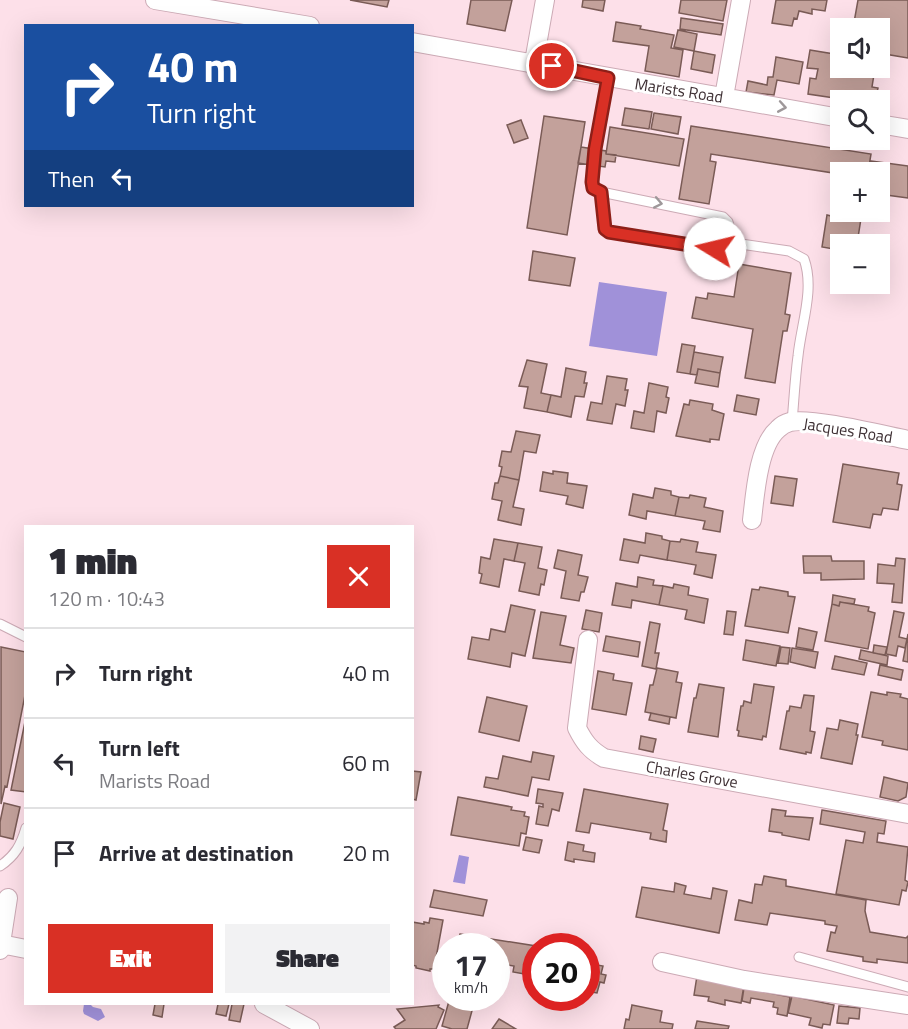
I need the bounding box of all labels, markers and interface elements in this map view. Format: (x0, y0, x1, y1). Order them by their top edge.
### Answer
map controls (830, 18, 890, 294)
button: sound (830, 18, 890, 78)
text: 40 m (147, 34, 239, 98)
pin (526, 40, 577, 91)
icon: right (48, 48, 126, 126)
icon: arrive (535, 49, 568, 82)
street label: Marists Road (633, 71, 725, 109)
button: search (830, 90, 890, 150)
text: Turn right (147, 92, 256, 133)
one-way arrow (777, 100, 787, 113)
text: Then (48, 162, 94, 196)
icon: left (106, 162, 139, 195)
button: + (830, 162, 890, 222)
one-way arrow (653, 196, 663, 209)
position arrow (683, 217, 747, 281)
button: − (830, 234, 890, 294)
street label: Jacques Road (802, 411, 894, 449)
text: 1 min (48, 533, 137, 588)
button: close (327, 545, 390, 608)
text: 120 m · 10:43 (48, 583, 165, 614)
text: Turn right (99, 656, 193, 690)
text: 40 m (342, 656, 390, 690)
icon: right (48, 657, 81, 690)
text: Turn left (99, 731, 180, 765)
text: 60 m (342, 746, 390, 780)
icon: left (48, 747, 81, 780)
street label: Charles Grove (644, 754, 740, 794)
text: Marists Road (99, 765, 210, 796)
text: Arrive at destination (99, 836, 294, 870)
text: 20 m (342, 836, 390, 870)
icon: arrive (48, 837, 81, 870)
button: Exit (48, 924, 213, 993)
button: Share (225, 924, 390, 993)
speed limit sign: 20 (522, 933, 600, 1011)
text: 17 (454, 942, 488, 988)
text: km/h (454, 976, 488, 999)

